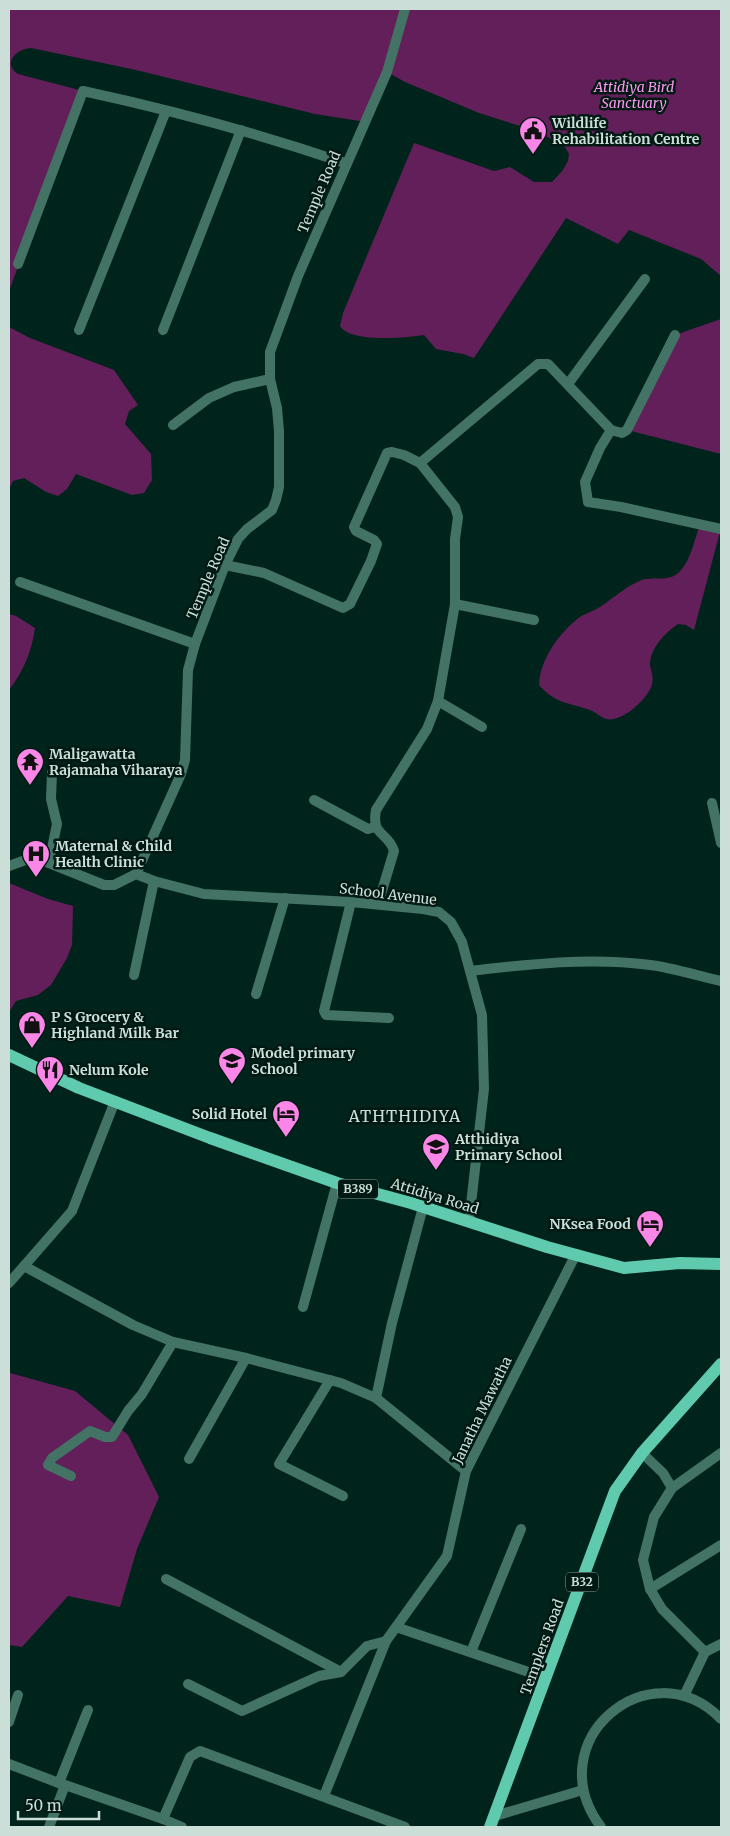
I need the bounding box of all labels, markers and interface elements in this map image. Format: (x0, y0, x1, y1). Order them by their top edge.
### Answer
park label: Attidiya Bird Sanctuary (593, 78, 674, 112)
place label: Wildlife Rehabilitation Centre (551, 114, 700, 148)
public building icon: Wildlife Rehabilitation Centre (518, 116, 548, 155)
street label: Temple Road (294, 148, 345, 236)
street label: Temple Road (183, 534, 234, 622)
place label: Maligawatta Rajamaha Viharaya (49, 745, 183, 779)
temple icon: Maligawatta Rajamaha Viharaya (15, 747, 45, 786)
place label: Maternal & Child Health Clinic (55, 837, 172, 871)
hospital icon: Maternal & Child Health Clinic (21, 839, 51, 878)
street label: School Avenue (338, 879, 438, 909)
place label: P S Grocery & Highland Milk Bar (51, 1008, 180, 1042)
shop icon: P S Grocery & Highland Milk Bar (17, 1010, 47, 1049)
place label: Model primary School (251, 1044, 356, 1078)
school or university icon: Model primary School (217, 1046, 247, 1085)
restaurant icon: Nelum Kole (35, 1055, 65, 1094)
place label: Nelum Kole (69, 1061, 149, 1079)
hotel icon: Solid Hotel (271, 1099, 301, 1138)
place label: Solid Hotel (192, 1105, 267, 1123)
district label: ATHTHIDIYA (348, 1106, 461, 1126)
place label: Atthidiya Primary School (454, 1130, 563, 1164)
school or university icon: Atthidiya Primary School (421, 1132, 451, 1171)
street label: Attidiya Road (388, 1174, 482, 1218)
road number: B389 (338, 1180, 378, 1198)
hotel icon: NKsea Food (635, 1209, 665, 1248)
place label: NKsea Food (549, 1215, 631, 1233)
street label: Janatha Mawatha (448, 1353, 516, 1467)
road number: B32 (566, 1572, 598, 1591)
street label: Templers Road (516, 1596, 568, 1697)
scale bar (18, 1788, 99, 1820)
text: 50 m (25, 1796, 62, 1815)

